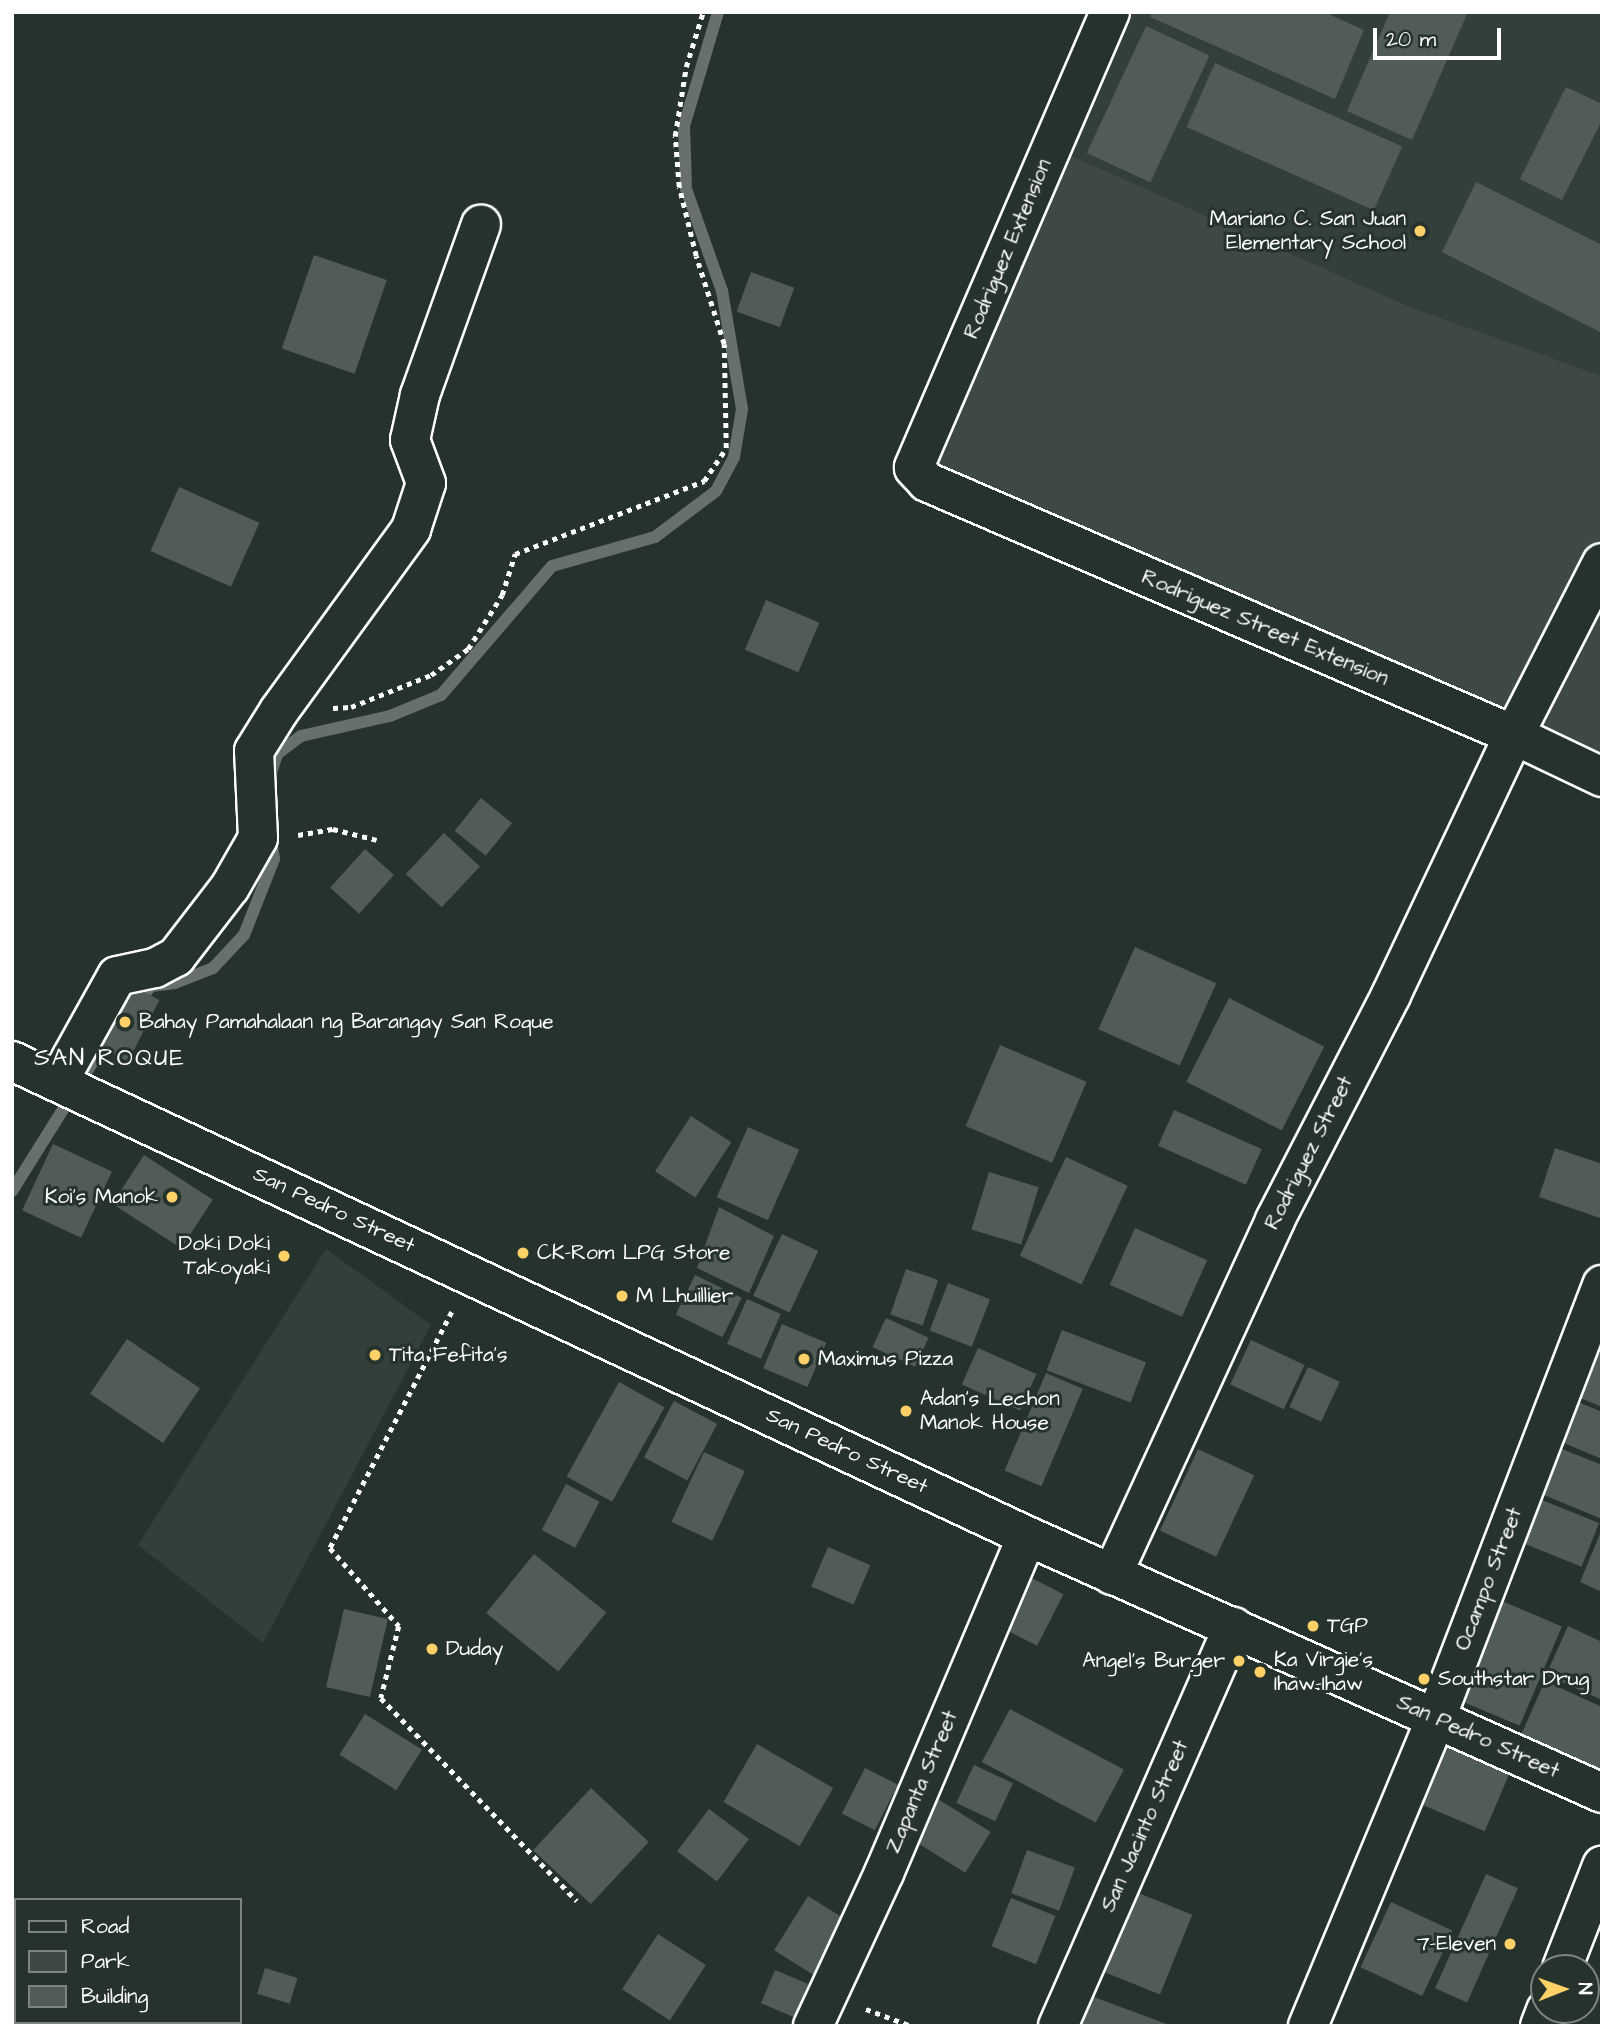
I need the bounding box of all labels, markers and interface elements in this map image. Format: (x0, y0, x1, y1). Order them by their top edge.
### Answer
scale bar (1376, 14, 1504, 58)
text: 20 m (1386, 25, 1436, 54)
street label: Rodriguez Extension (959, 155, 1057, 343)
place label: Mariano C. San Juan Elementary School (1209, 206, 1406, 256)
marker: Mariano C. San Juan Elementary School (1412, 223, 1428, 239)
street label: Rodriguez Street Extension (1138, 564, 1392, 692)
place label: Bahay Pamahalaan ng Barangay San Roque (139, 1009, 554, 1035)
marker: Bahay Pamahalaan ng Barangay San Roque (117, 1014, 133, 1030)
district label: SAN ROQUE (35, 1045, 185, 1073)
street label: Rodriguez Street (1259, 1072, 1359, 1234)
street label: San Pedro Street (249, 1162, 419, 1258)
place label: Koi’s Manok (45, 1184, 158, 1210)
marker: Koi’s Manok (164, 1189, 180, 1205)
place label: Doki Doki Takoyaki (179, 1231, 270, 1281)
place label: CK-Rom LPG Store (537, 1240, 730, 1266)
marker: CK-Rom LPG Store (515, 1245, 531, 1261)
marker: Doki Doki Takoyaki (276, 1248, 292, 1264)
place label: M Lhuillier (636, 1283, 733, 1309)
marker: M Lhuillier (614, 1288, 630, 1304)
place label: Tita Fefita’s (389, 1342, 508, 1368)
place label: Maximus Pizza (818, 1346, 953, 1372)
marker: Tita Fefita’s (367, 1347, 383, 1363)
marker: Maximus Pizza (796, 1351, 812, 1367)
place label: Adan's Lechon Manok House (920, 1386, 1060, 1436)
street label: San Pedro Street (762, 1403, 932, 1499)
marker: Adan's Lechon Manok House (898, 1403, 914, 1419)
street label: Ocampo Street (1450, 1504, 1528, 1654)
place label: TGP (1327, 1613, 1368, 1639)
marker: TGP (1305, 1618, 1321, 1634)
place label: Duday (446, 1636, 503, 1662)
marker: Duday (424, 1641, 440, 1657)
place label: Ka Virgie’s Ihaw-Ihaw (1274, 1647, 1373, 1697)
place label: Angel's Burger (1082, 1648, 1225, 1674)
marker: Angel's Burger (1231, 1653, 1247, 1669)
marker: Ka Virgie’s Ihaw-Ihaw (1252, 1664, 1268, 1680)
place label: Southstar Drug (1438, 1666, 1589, 1692)
marker: Southstar Drug (1416, 1671, 1432, 1687)
street label: San Pedro Street (1393, 1690, 1563, 1784)
street label: Zapanta Street (881, 1707, 963, 1857)
street label: San Jacinto Street (1096, 1736, 1194, 1916)
legend (14, 1898, 242, 2024)
text: Road (81, 1912, 129, 1941)
place label: 7-Eleven (1417, 1931, 1496, 1957)
marker: 7-Eleven (1502, 1936, 1518, 1952)
text: Park (81, 1947, 130, 1976)
north arrow (1530, 1954, 1600, 2024)
text: Building (81, 1982, 148, 2011)
text: N (1571, 1982, 1598, 1995)

